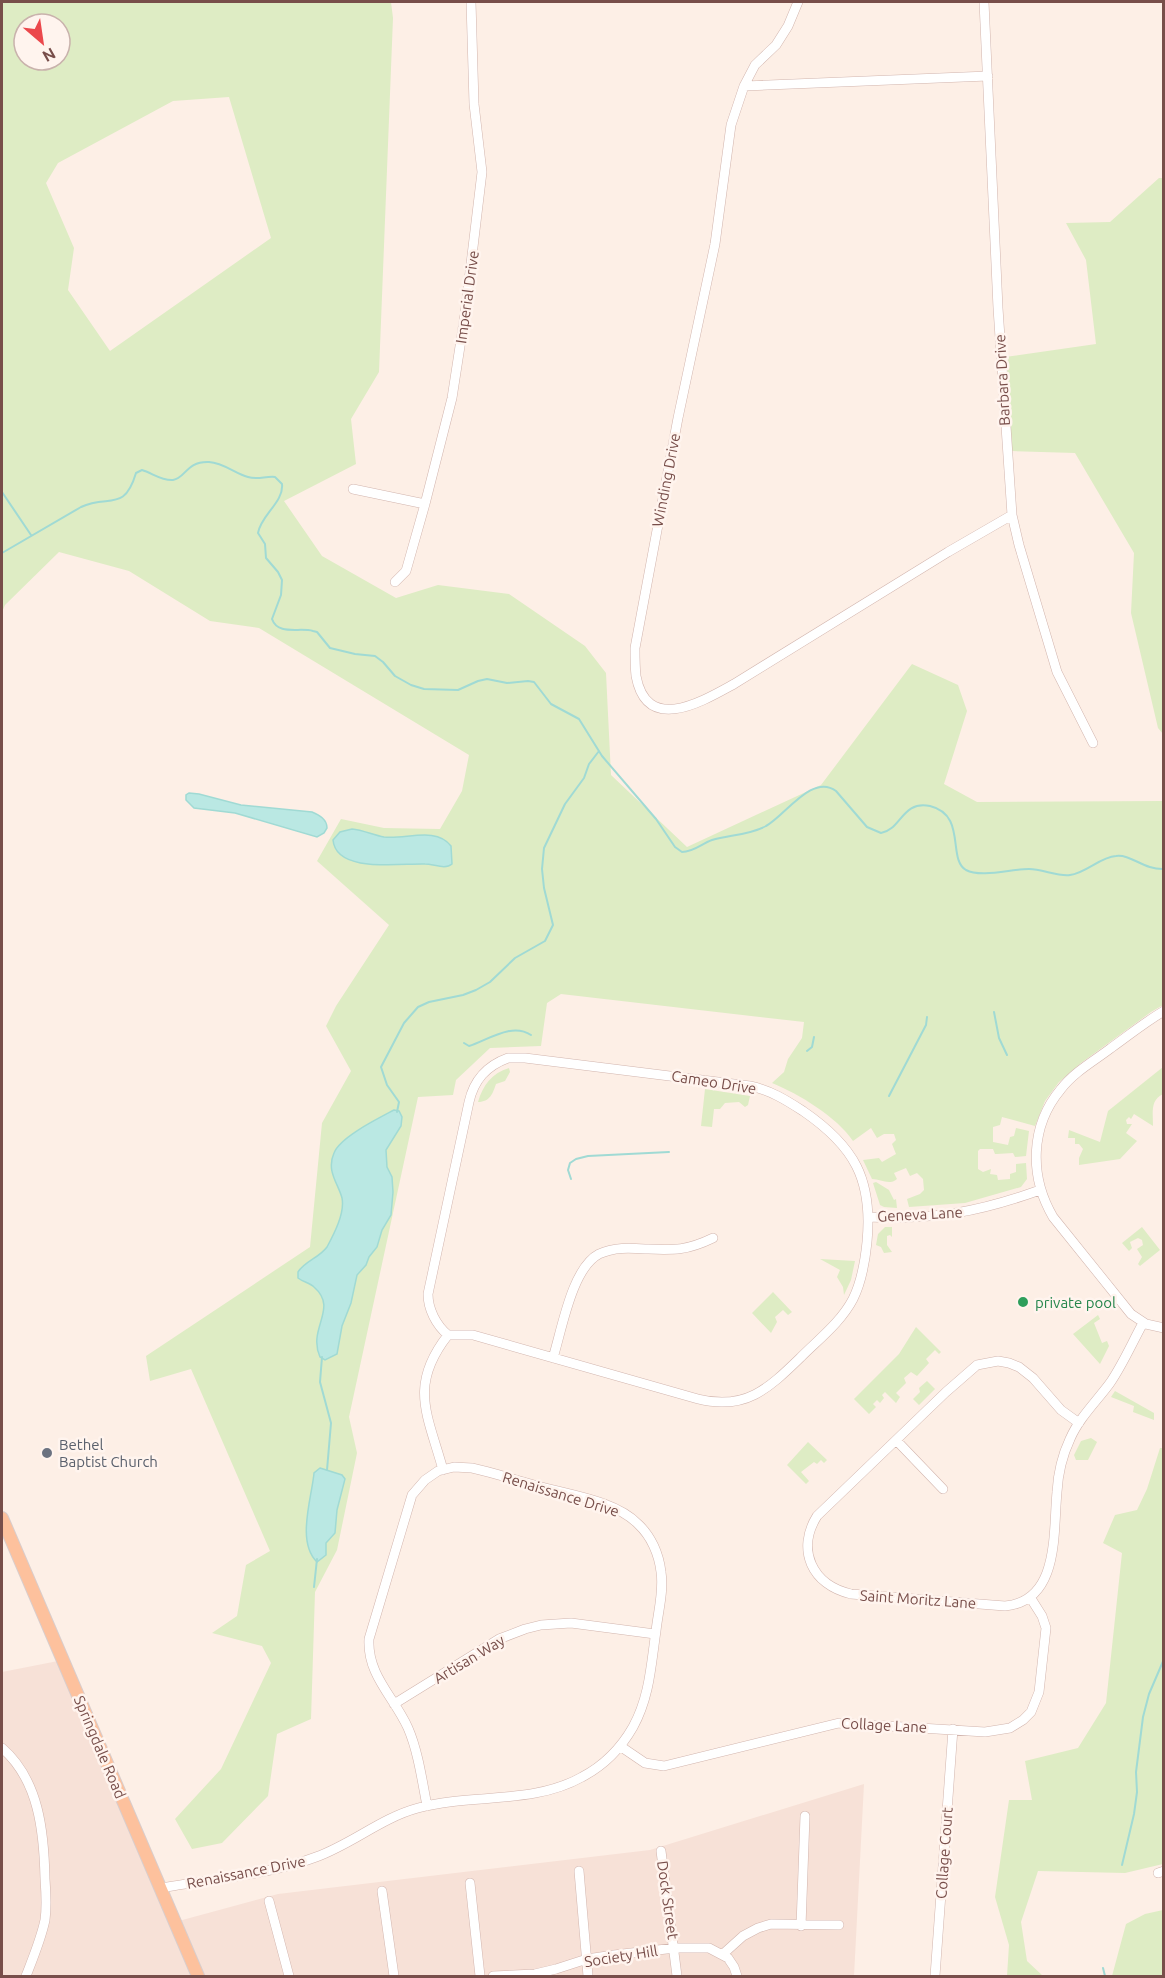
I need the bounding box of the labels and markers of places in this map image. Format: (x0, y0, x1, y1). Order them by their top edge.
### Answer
place label: private pool (1035, 1294, 1116, 1311)
marker: private pool (1016, 1295, 1030, 1309)
place label: Bethel Baptist Church (59, 1436, 158, 1470)
marker: Bethel Baptist Church (40, 1446, 54, 1460)

